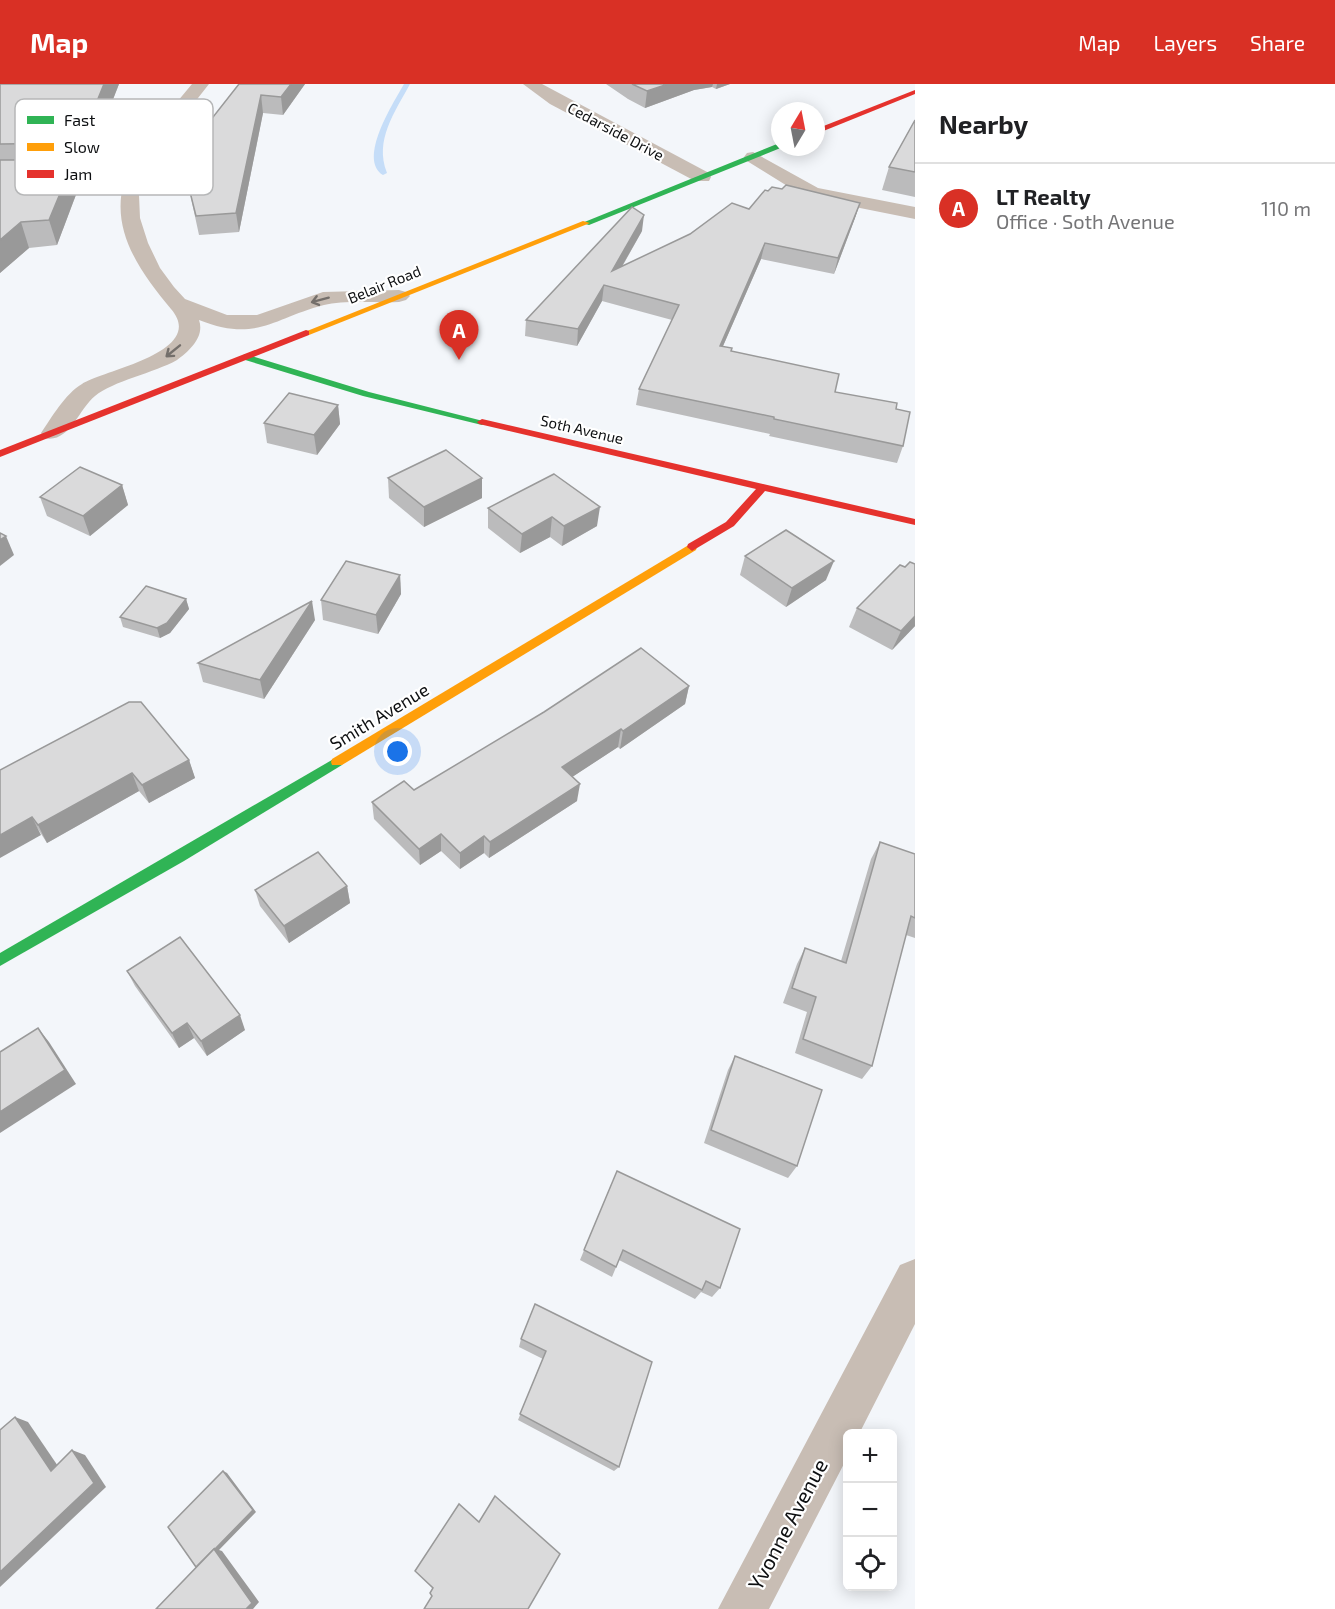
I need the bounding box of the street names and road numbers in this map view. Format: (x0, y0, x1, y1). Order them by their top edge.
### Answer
street label: Cedarside Drive (565, 98, 667, 164)
street label: Belair Road (345, 261, 423, 307)
street label: Soth Avenue (539, 411, 625, 447)
street label: Smith Avenue (326, 678, 432, 754)
street label: Yvonne Avenue (742, 1454, 832, 1594)

